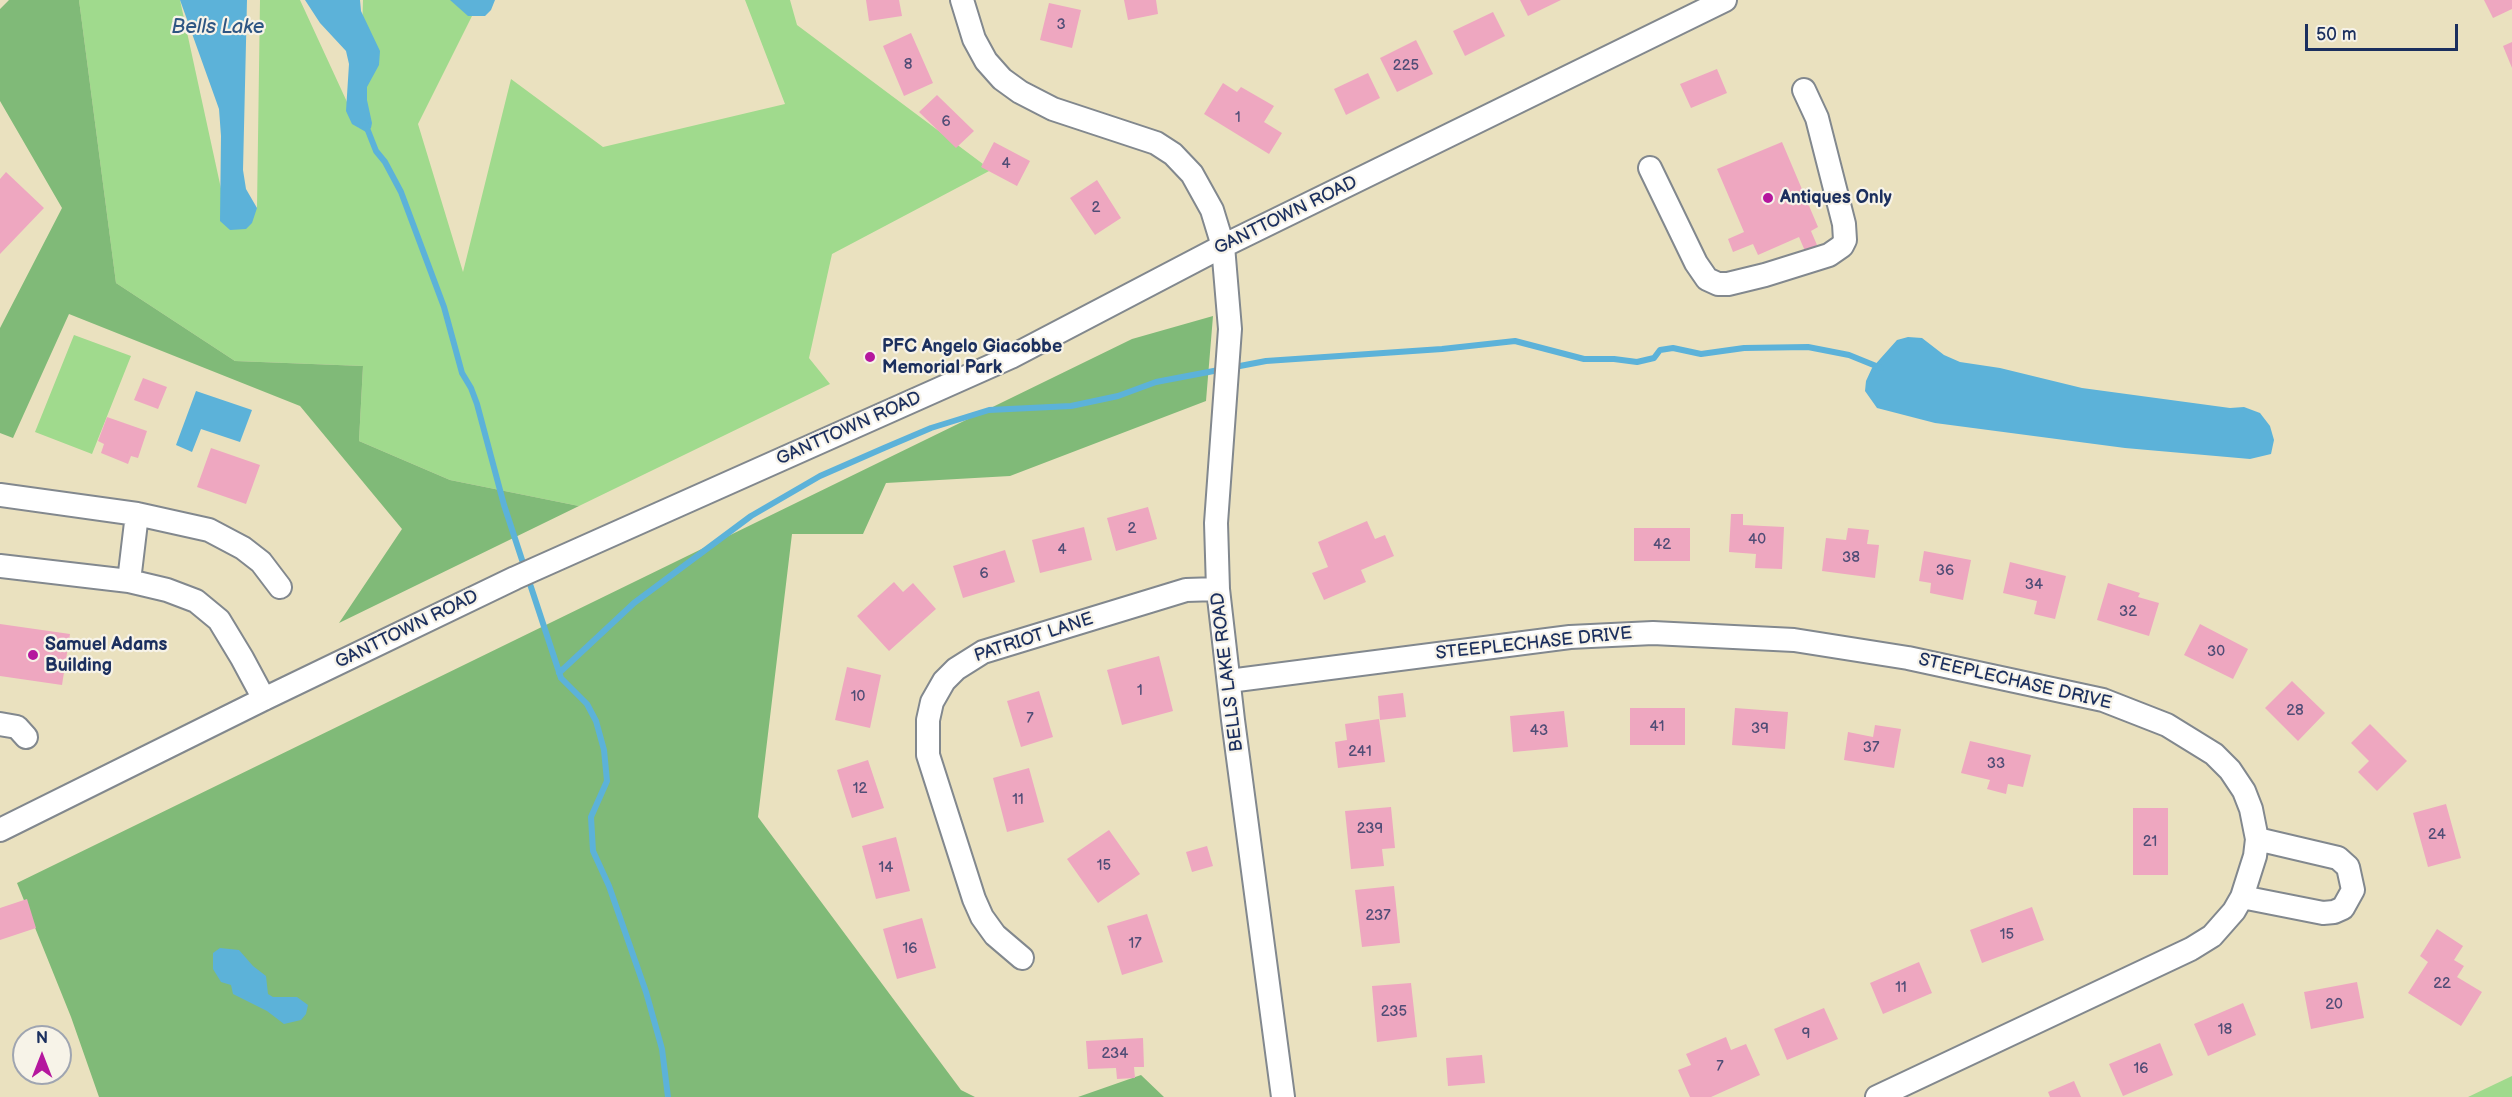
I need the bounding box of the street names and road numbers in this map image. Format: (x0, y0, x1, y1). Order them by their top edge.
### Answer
street label: GANTTOWN ROAD (1211, 172, 1361, 260)
street label: GANTTOWN ROAD (773, 387, 925, 471)
street label: GANTTOWN ROAD (332, 586, 482, 674)
street label: BELLS LAKE ROAD (1208, 591, 1248, 753)
street label: PATRIOT LANE (972, 609, 1096, 667)
street label: STEEPLECHASE DRIVE (1435, 623, 1633, 665)
street label: STEEPLECHASE DRIVE (1916, 649, 2114, 715)

